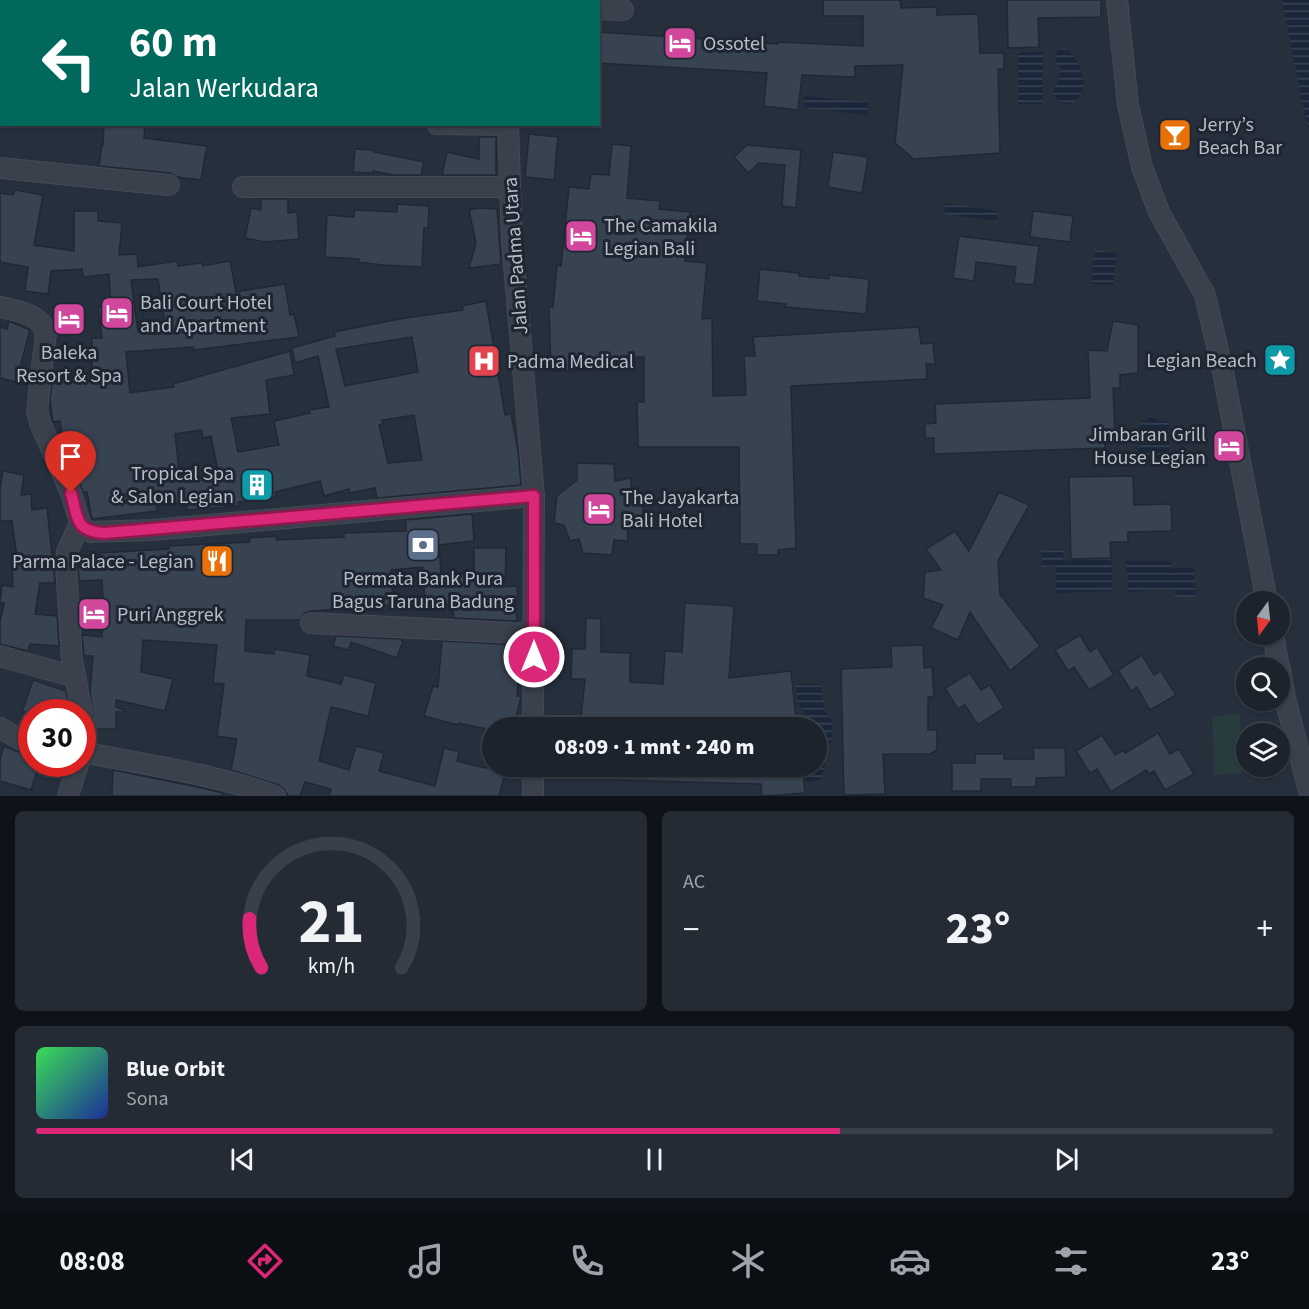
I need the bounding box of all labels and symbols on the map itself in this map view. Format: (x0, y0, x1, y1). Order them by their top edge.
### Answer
hotel icon: Ossotel (662, 25, 698, 61)
place label: Ossotel (703, 30, 765, 58)
place label: Jerry’s Beach Bar (1198, 111, 1282, 162)
bar icon: Jerry’s Beach Bar (1157, 117, 1193, 153)
street label: Jalan Padma Utara (497, 176, 535, 336)
place label: The Camakila Legian Bali (604, 212, 718, 263)
hotel icon: The Camakila Legian Bali (563, 218, 599, 254)
place label: Bali Court Hotel and Apartment (140, 289, 272, 340)
hotel icon: Bali Court Hotel and Apartment (99, 295, 135, 331)
hotel icon: Baleka Resort & Spa (51, 301, 87, 337)
place label: Baleka Resort & Spa (16, 339, 122, 390)
place icon: Legian Beach (1262, 342, 1298, 378)
hospital icon: Padma Medical (466, 343, 502, 379)
place label: Legian Beach (1146, 347, 1257, 375)
place label: Padma Medical (507, 348, 634, 376)
place label: Jimbaran Grill House Legian (1088, 421, 1206, 472)
hotel icon: Jimbaran Grill House Legian (1211, 428, 1247, 464)
pin (45, 431, 96, 493)
place label: Tropical Spa & Salon Legian (111, 460, 234, 511)
building icon: Tropical Spa & Salon Legian (239, 467, 275, 503)
place label: The Jayakarta Bali Hotel (622, 484, 739, 535)
hotel icon: The Jayakarta Bali Hotel (581, 491, 617, 527)
bank icon: Permata Bank Pura Bagus Taruna Badung (405, 527, 441, 563)
restaurant icon: Parma Palace - Legian (199, 543, 235, 579)
place label: Parma Palace - Legian (12, 548, 194, 576)
place label: Permata Bank Pura Bagus Taruna Badung (332, 565, 514, 616)
north arrow (1236, 591, 1290, 645)
hotel icon: Puri Anggrek (76, 596, 112, 632)
place label: Puri Anggrek (117, 601, 224, 629)
position arrow (502, 625, 566, 689)
speed limit sign: 30 (18, 699, 96, 777)

